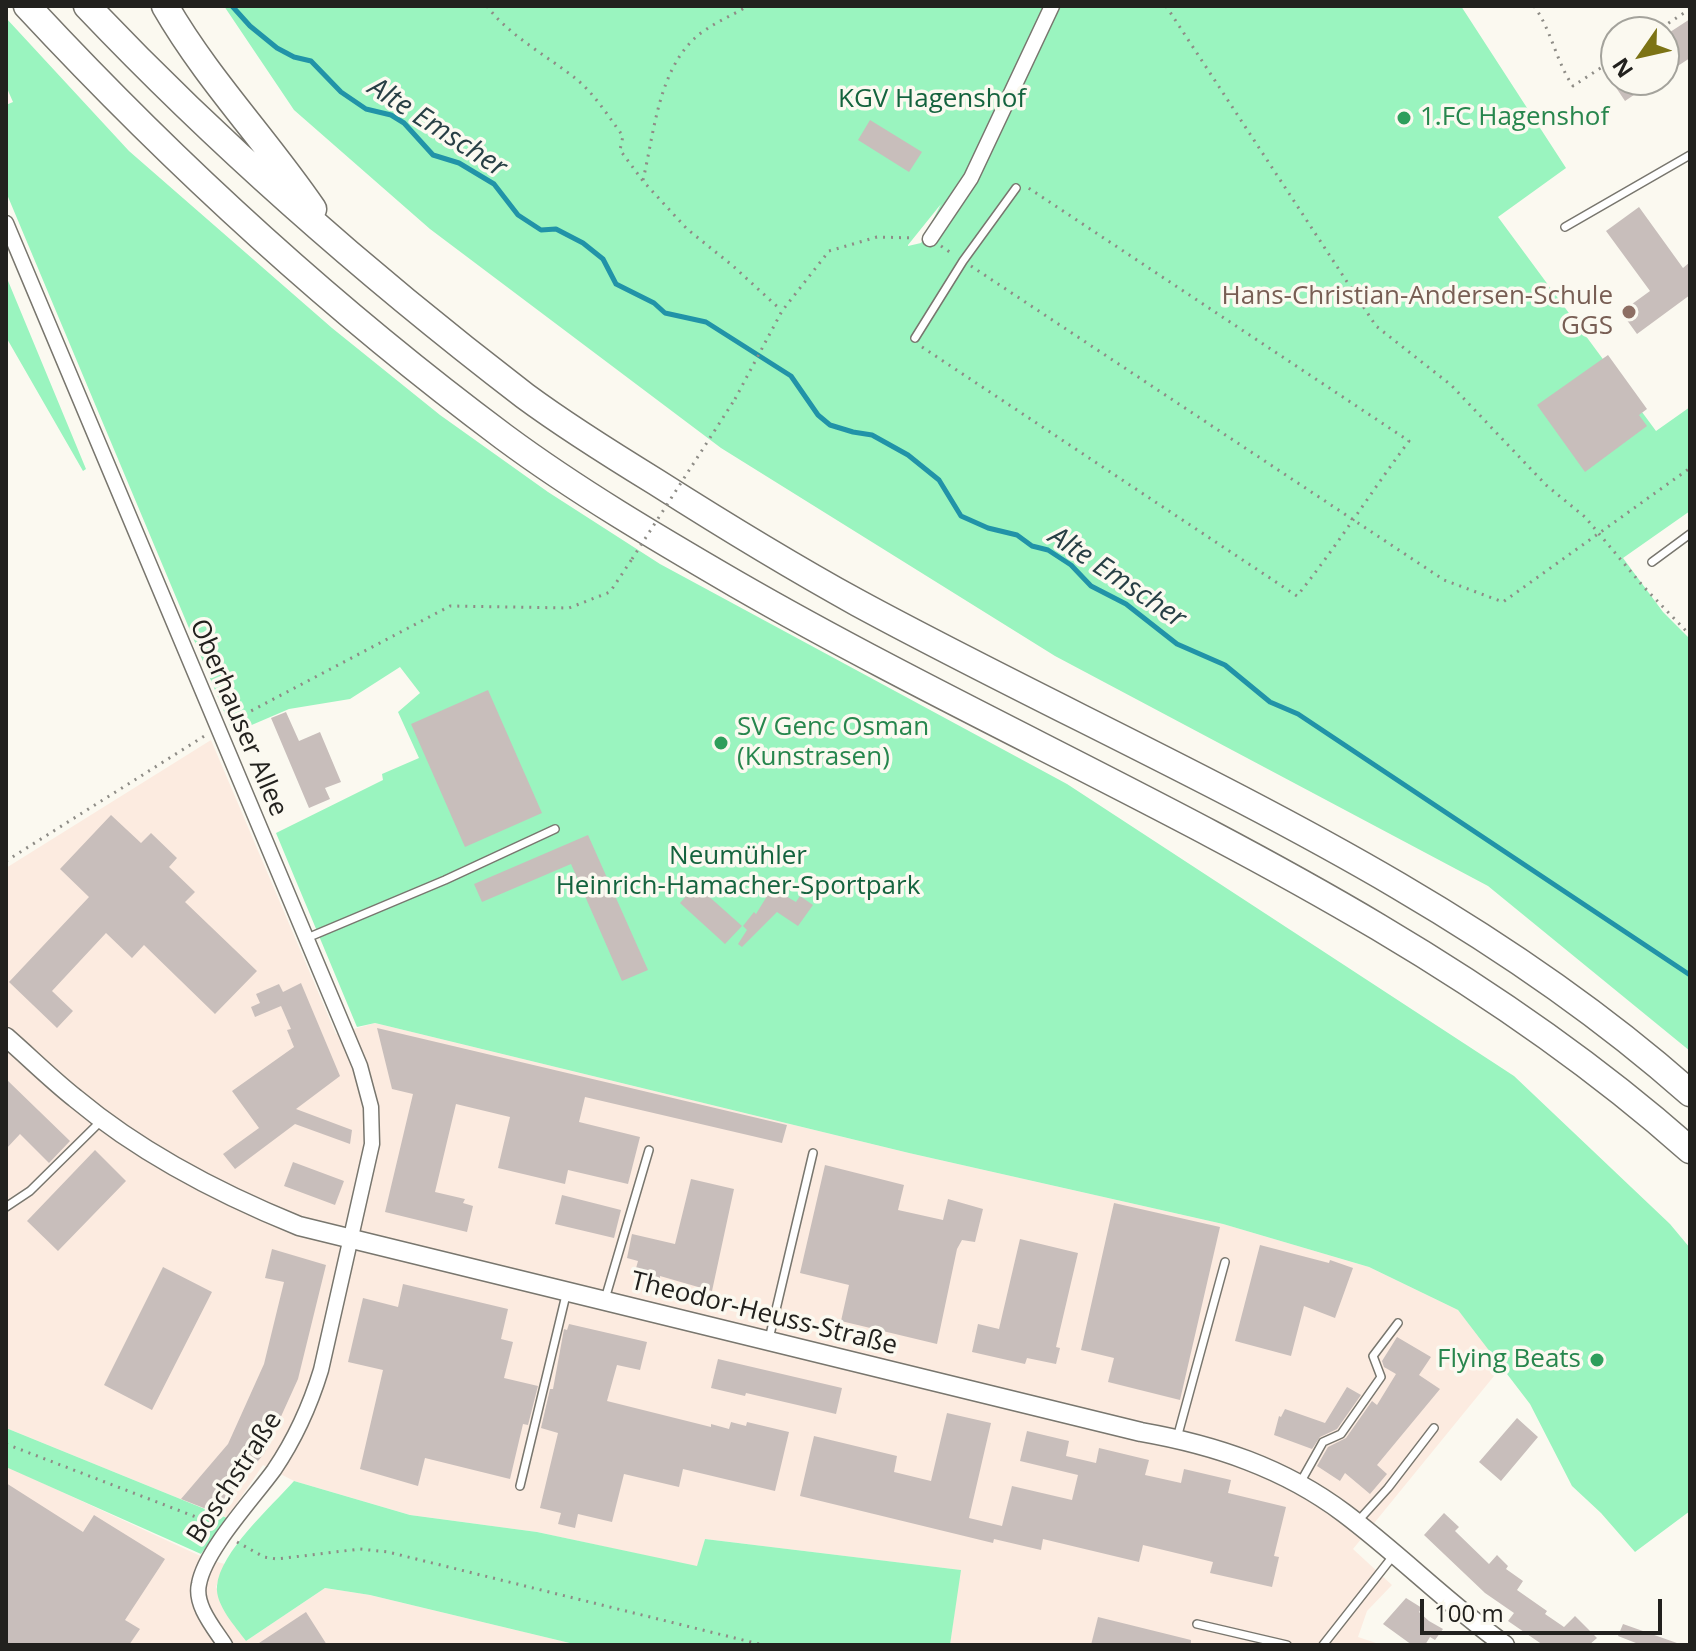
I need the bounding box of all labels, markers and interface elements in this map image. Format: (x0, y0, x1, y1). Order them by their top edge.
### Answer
north arrow (1600, 16, 1680, 96)
text: N (1604, 53, 1639, 84)
water label: Alte Emscher (362, 71, 512, 185)
park label: KGV Hagenshof (838, 84, 1026, 116)
place label: 1.FC Hagenshof (1420, 102, 1609, 134)
marker: 1.FC Hagenshof (1395, 109, 1413, 127)
place label: Hans-Christian-Andersen-Schule GGS (1222, 281, 1613, 342)
marker: Hans-Christian-Andersen-Schule GGS (1620, 303, 1638, 321)
water label: Alte Emscher (1042, 520, 1192, 636)
street label: Oberhauser Allee (182, 615, 294, 821)
place label: SV Genc Osman (Kunstrasen) (737, 712, 929, 774)
marker: SV Genc Osman (Kunstrasen) (712, 734, 730, 752)
park label: Neumühler Heinrich-Hamacher-Sportpark (556, 841, 920, 902)
street label: Theodor-Heuss-Straße (628, 1266, 900, 1362)
place label: Flying Beats (1437, 1344, 1581, 1376)
marker: Flying Beats (1588, 1351, 1606, 1369)
street label: Boschstraße (181, 1406, 289, 1550)
scale bar (1424, 1583, 1666, 1633)
text: 100 m (1434, 1596, 1504, 1629)

